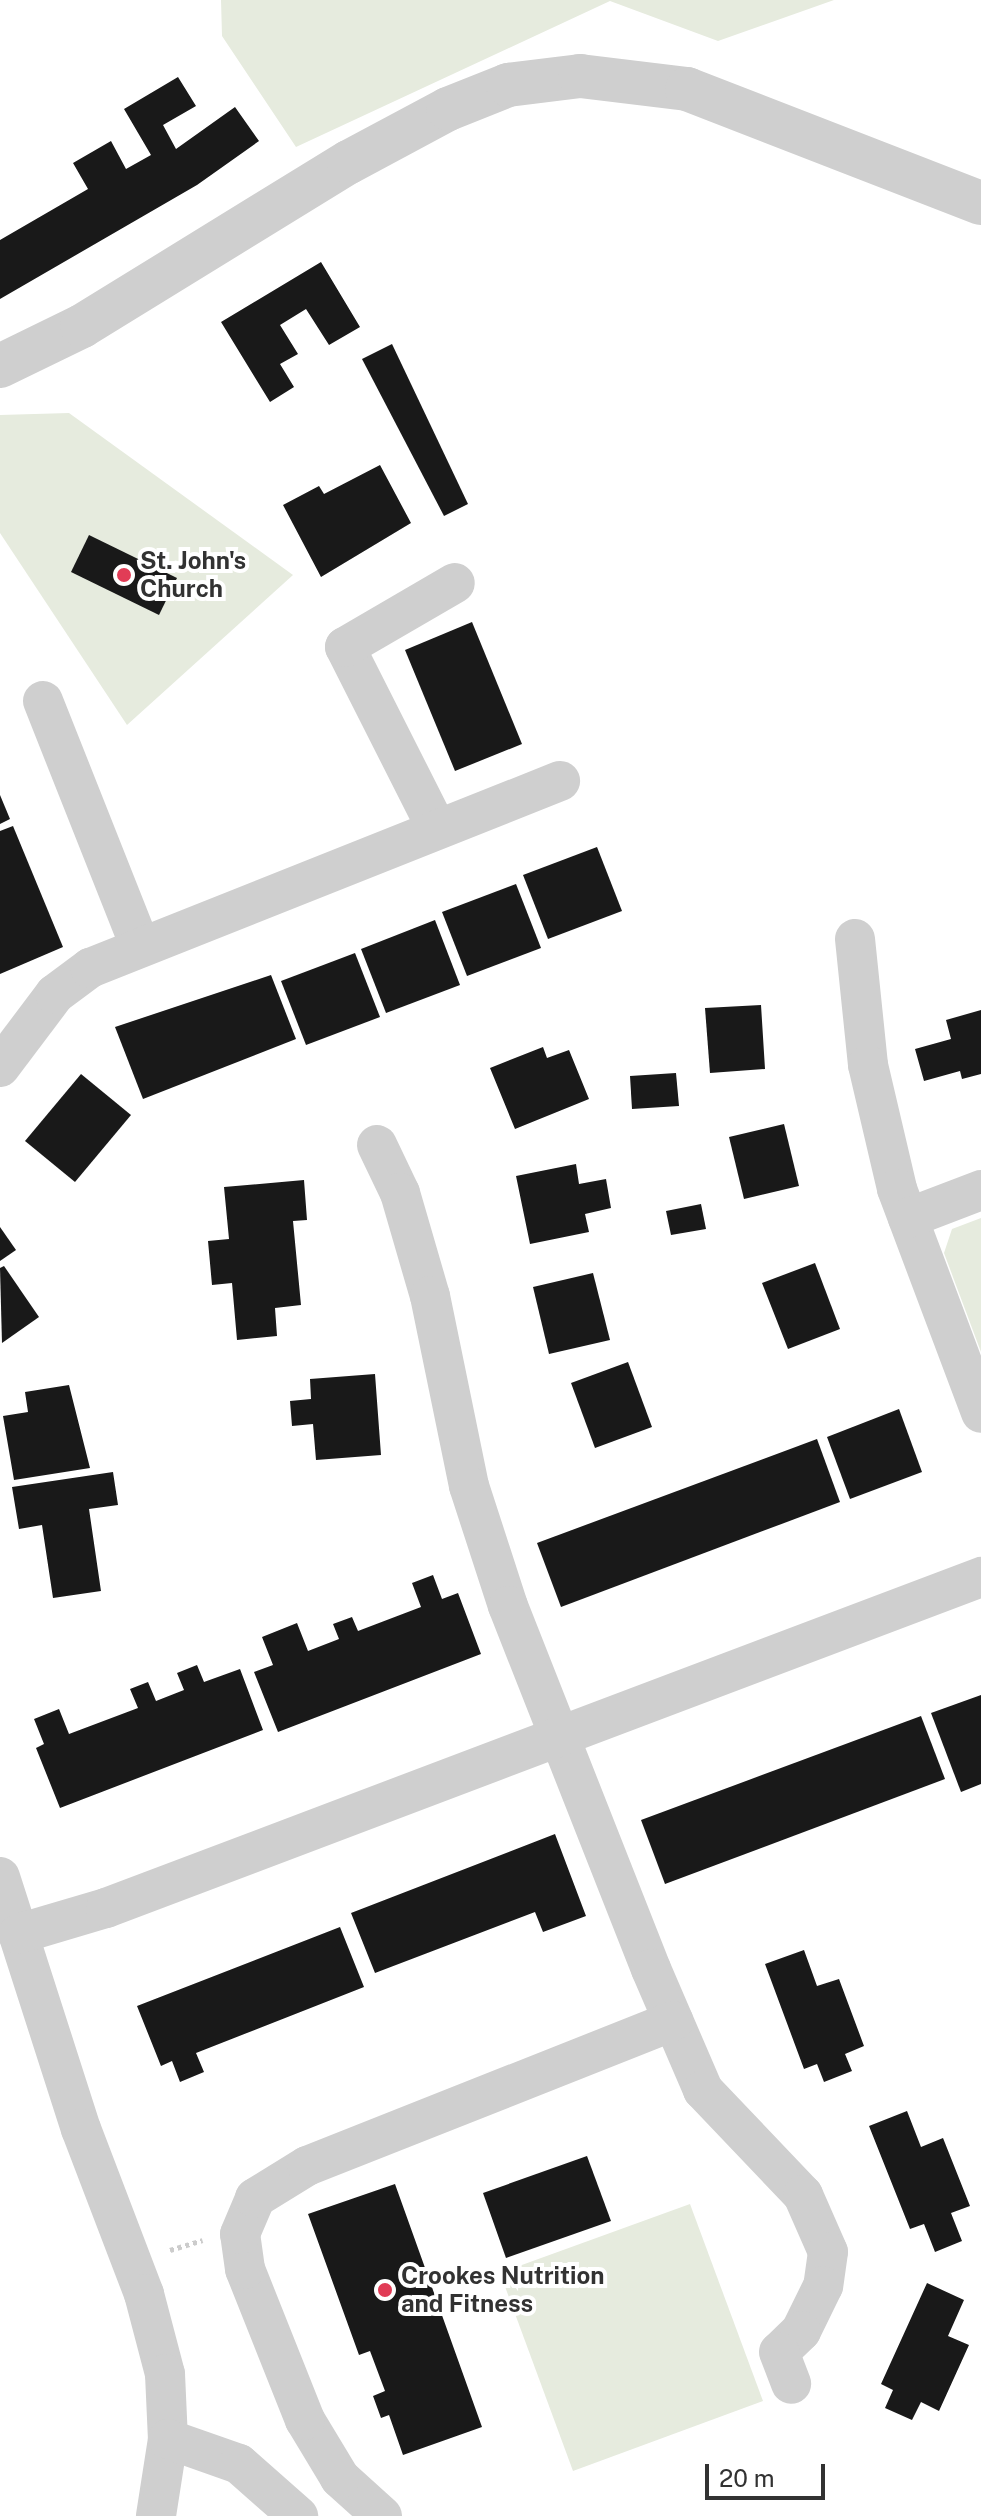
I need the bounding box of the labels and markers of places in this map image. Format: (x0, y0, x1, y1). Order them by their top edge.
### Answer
place label: St. John's Church (140, 547, 246, 603)
marker: St. John's Church (115, 566, 133, 584)
place label: Crookes Nutrition and Fitness (401, 2262, 605, 2318)
marker: Crookes Nutrition and Fitness (376, 2281, 394, 2299)

